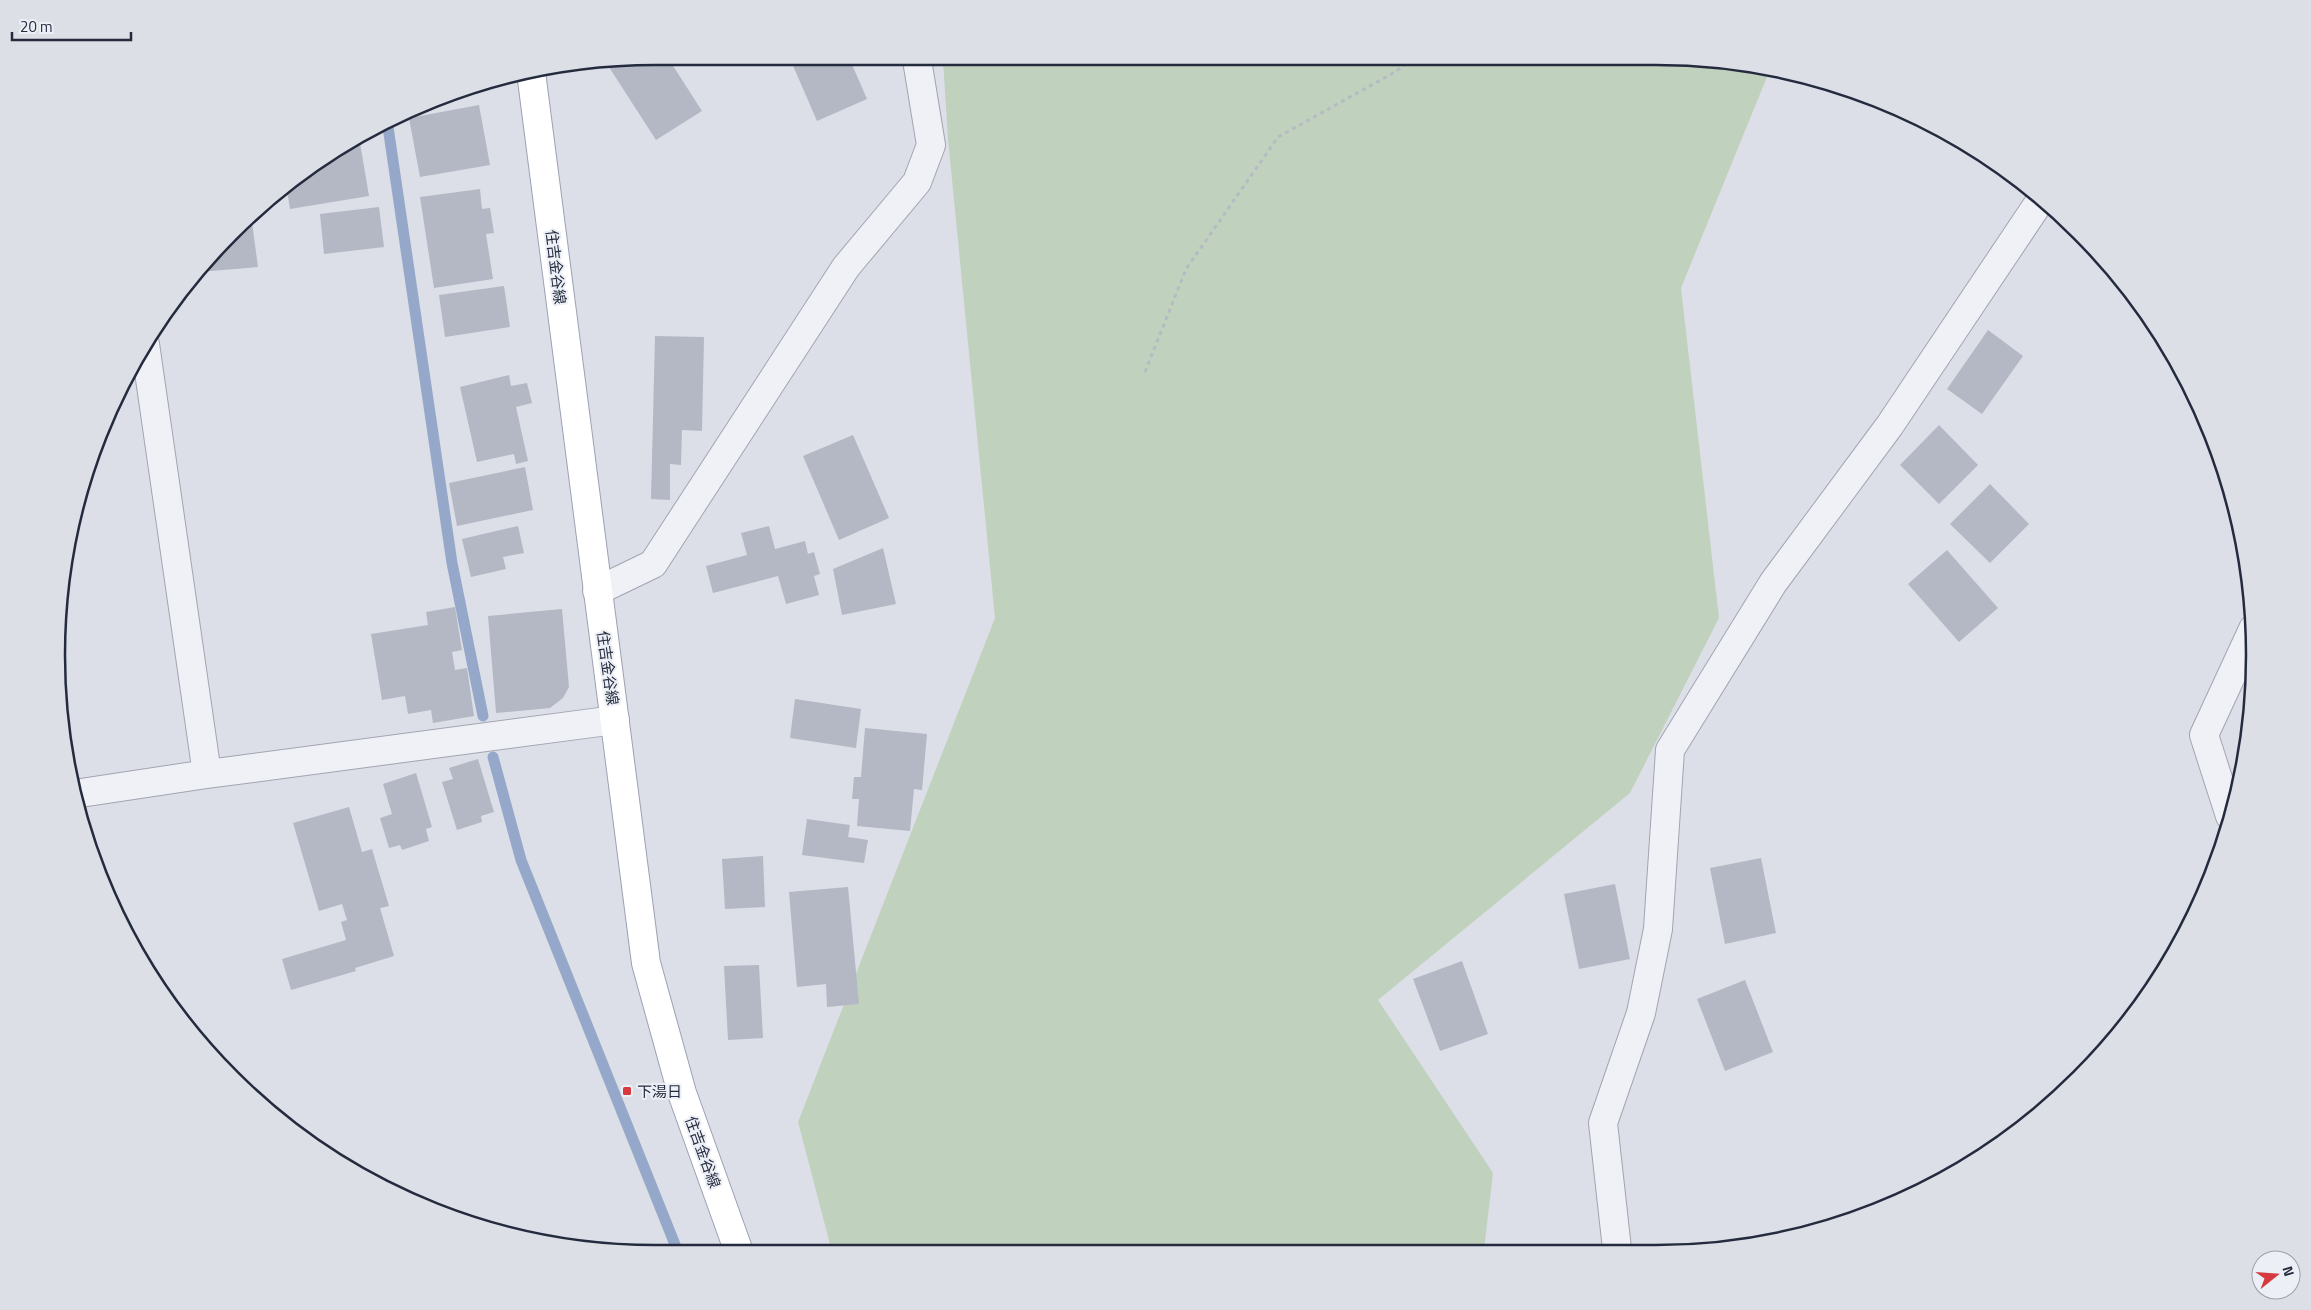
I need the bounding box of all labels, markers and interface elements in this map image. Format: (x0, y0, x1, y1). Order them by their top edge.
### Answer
scale bar (12, 10, 131, 42)
text: 20 m (20, 15, 53, 38)
street label: 住吉金谷線 (540, 228, 572, 306)
street label: 住吉金谷線 (591, 629, 625, 707)
place label: 下湯日 (637, 1080, 682, 1103)
marker: 下湯日 (621, 1085, 633, 1097)
street label: 住吉金谷線 (679, 1113, 727, 1191)
north arrow (2251, 1250, 2301, 1300)
text: N (2277, 1263, 2300, 1279)

